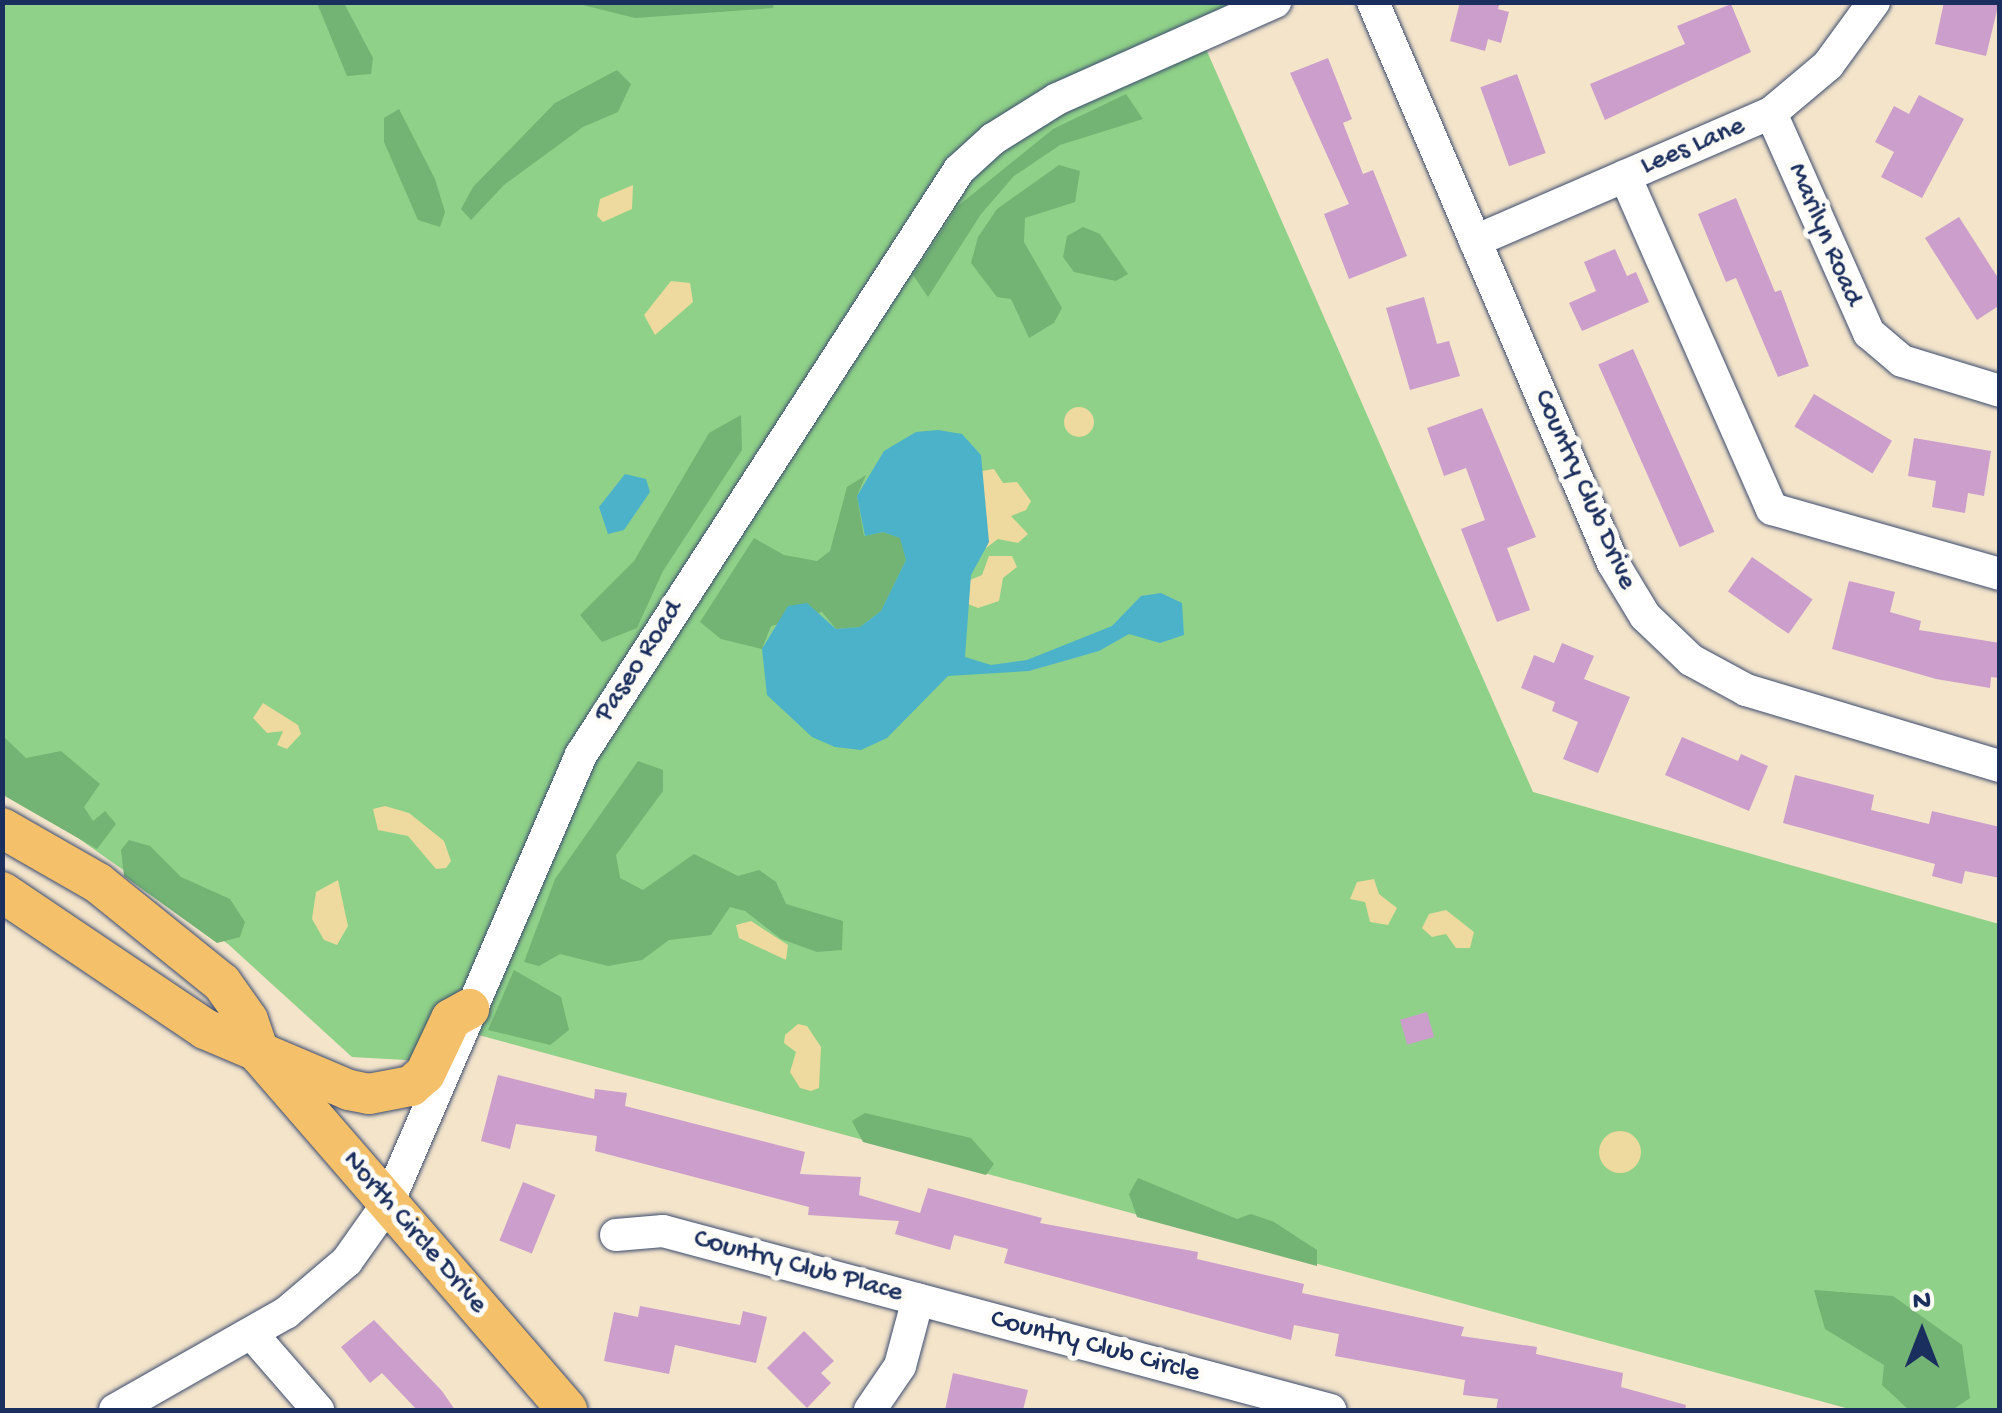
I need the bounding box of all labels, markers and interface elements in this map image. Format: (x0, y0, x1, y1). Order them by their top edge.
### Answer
street label: Lees Lane (1636, 110, 1750, 184)
street label: Marilyn Road (1779, 158, 1869, 312)
street label: Country Club Drive (1525, 385, 1643, 595)
street label: Paseo Road (588, 595, 692, 729)
street label: North Circle Drive (334, 1145, 494, 1321)
street label: Country Club Place (690, 1223, 906, 1311)
north arrow (1872, 1283, 1972, 1383)
text: N (1913, 1286, 1931, 1319)
street label: Country Club Circle (987, 1303, 1203, 1391)

